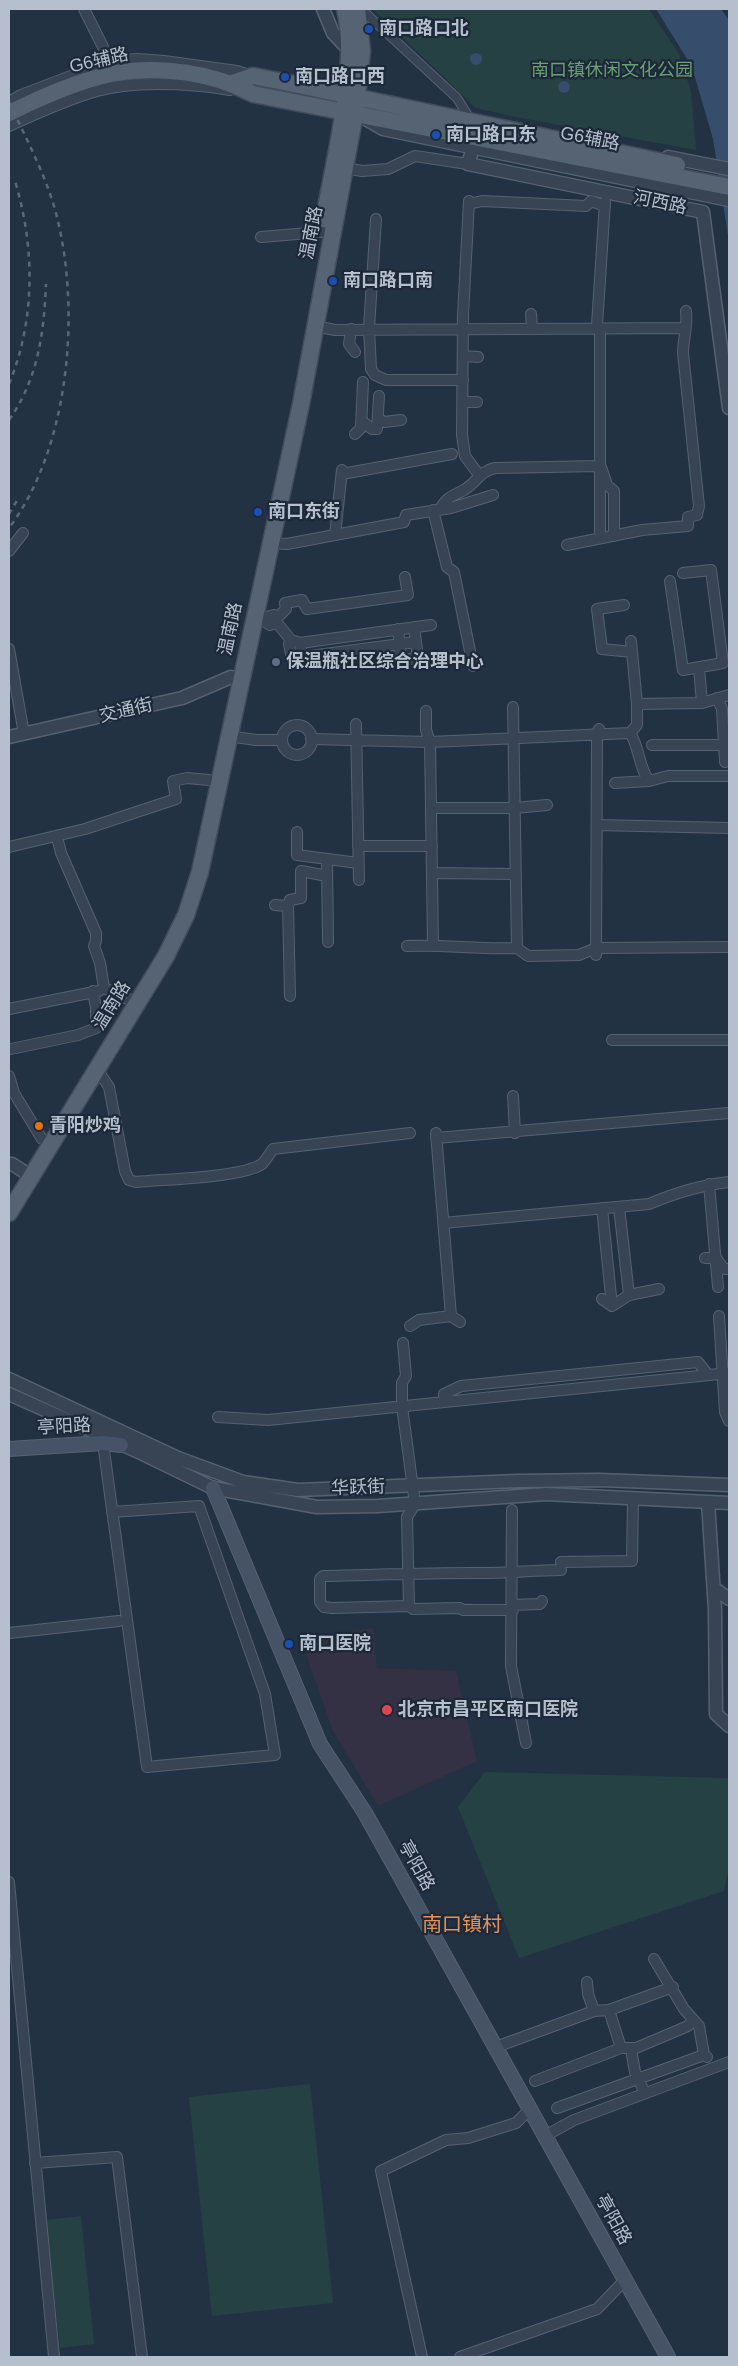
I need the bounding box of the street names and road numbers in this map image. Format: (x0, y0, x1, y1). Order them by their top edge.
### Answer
street label: G6辅路 (67, 44, 131, 78)
street label: G6辅路 (558, 123, 622, 155)
street label: 河西路 (631, 187, 689, 219)
street label: 温南路 (296, 204, 328, 262)
street label: 温南路 (215, 600, 247, 658)
street label: 交通街 (97, 694, 155, 728)
street label: 温南路 (89, 977, 135, 1035)
street label: 亭阳路 (36, 1415, 92, 1439)
street label: 华跃街 (331, 1476, 385, 1500)
street label: 亭阳路 (393, 1837, 439, 1895)
street label: 亭阳路 (590, 2191, 636, 2249)

